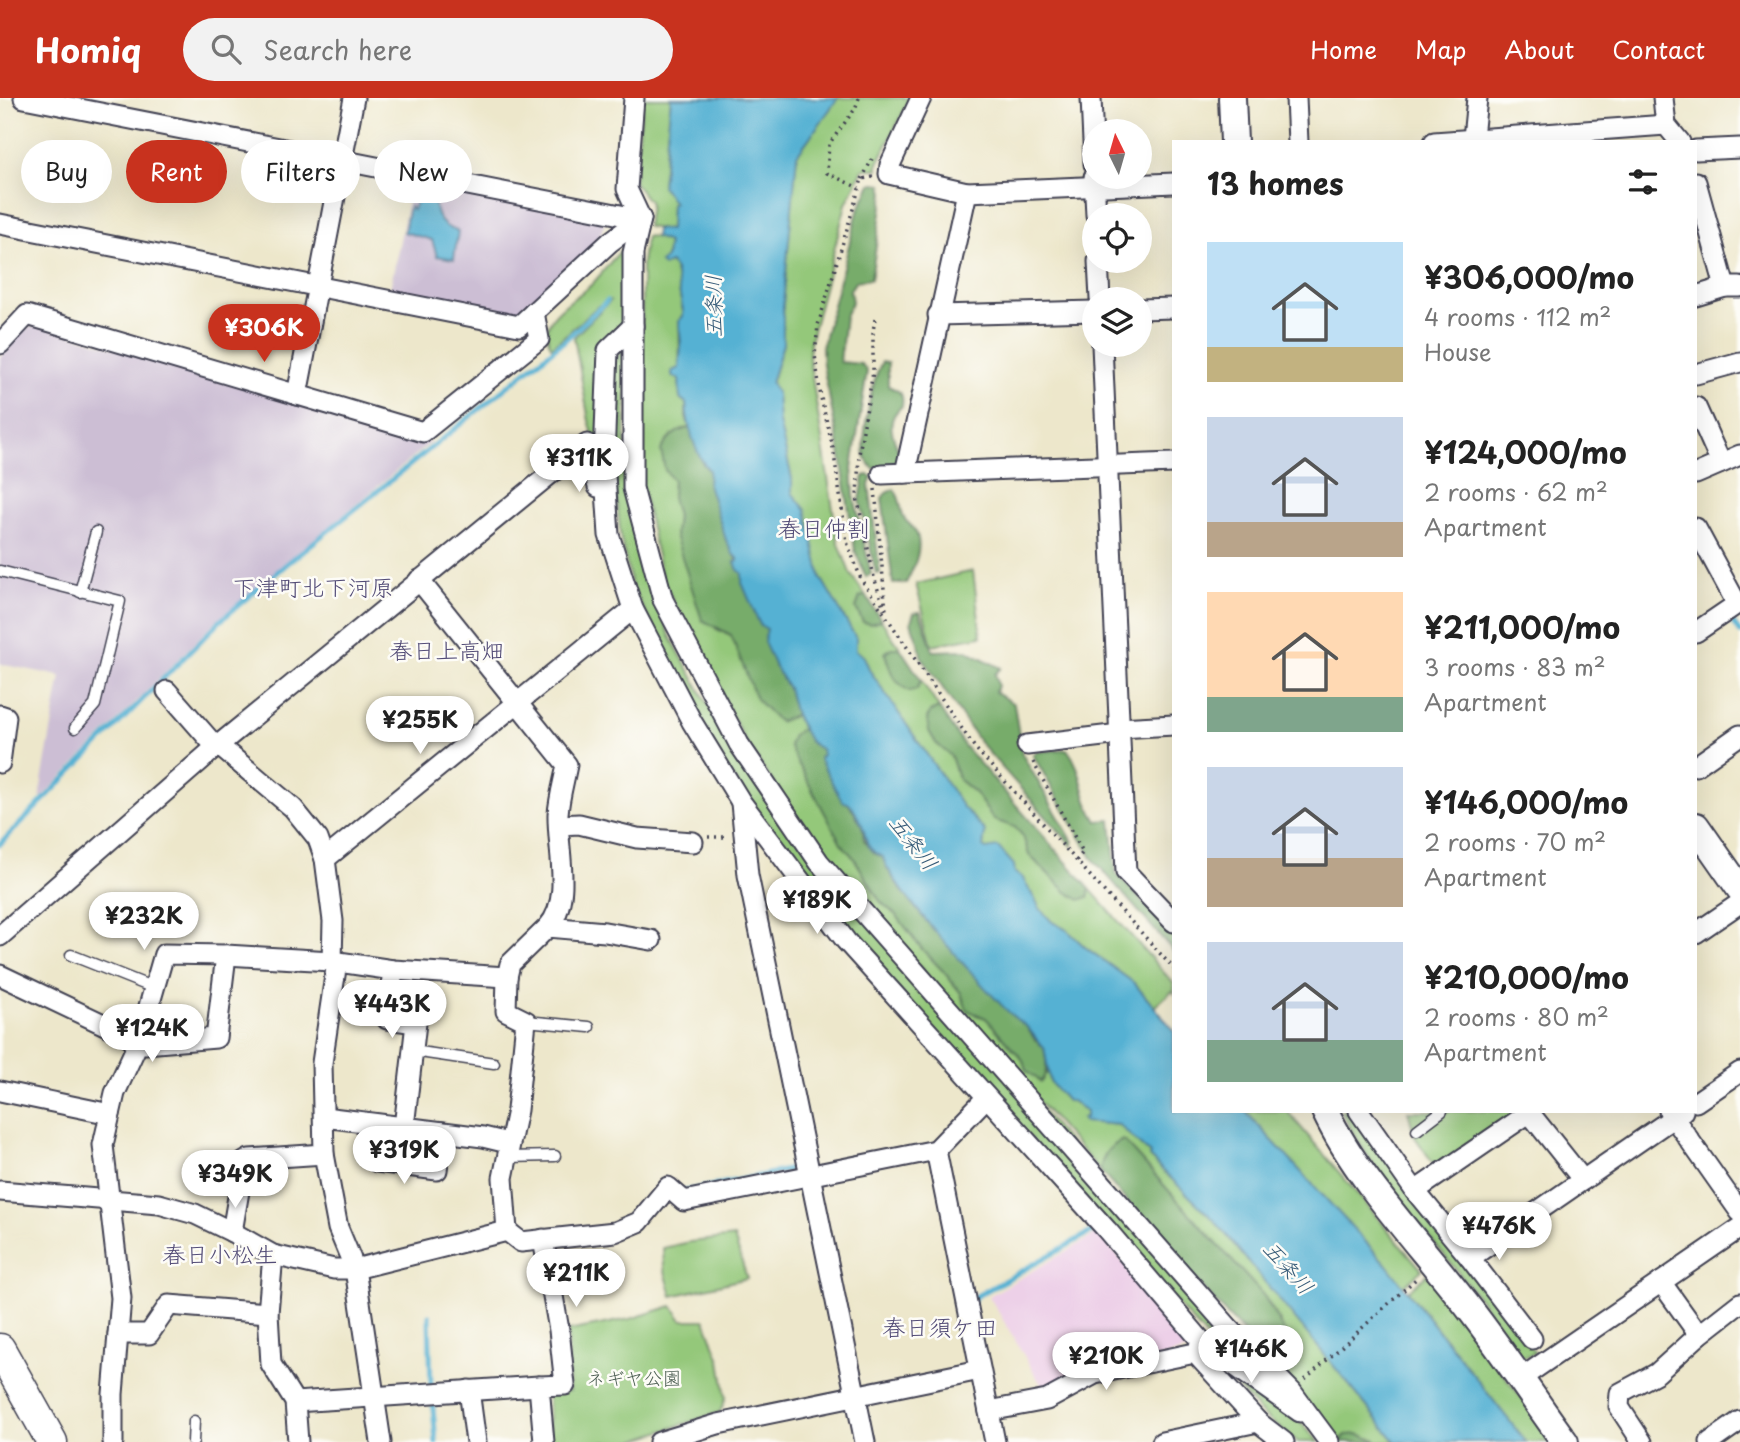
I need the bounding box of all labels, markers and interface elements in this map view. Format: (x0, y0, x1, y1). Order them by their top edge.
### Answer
search box (183, 18, 673, 81)
text: Homiq (35, 24, 141, 74)
icon: search (207, 30, 245, 68)
text: Search here (263, 30, 412, 69)
text: Home (1310, 31, 1377, 67)
text: Map (1415, 31, 1466, 67)
text: About (1504, 31, 1574, 67)
text: Contact (1612, 31, 1705, 67)
north arrow (1082, 119, 1152, 189)
map controls (1082, 119, 1152, 357)
chip: Buy (21, 140, 112, 203)
chip: Rent (126, 140, 227, 203)
chip: Filters (241, 140, 360, 203)
chip: New (374, 140, 472, 203)
text: 13 homes (1207, 160, 1344, 205)
icon: filters (1624, 163, 1662, 201)
button: locate (1082, 203, 1152, 273)
text: ¥306,000/mo (1424, 254, 1634, 299)
icon: home (1263, 270, 1347, 354)
water label: 五条川 (695, 274, 729, 338)
button: layers (1082, 287, 1152, 357)
text: 4 rooms · 112 m² (1424, 299, 1611, 334)
pin: ¥306K (215, 304, 313, 364)
text: ¥306K (224, 309, 304, 344)
text: House (1424, 334, 1491, 369)
text: ¥124,000/mo (1424, 429, 1627, 474)
pin: ¥311K (530, 434, 628, 494)
text: ¥311K (546, 439, 612, 474)
icon: home (1263, 445, 1347, 529)
text: 2 rooms · 62 m² (1424, 474, 1608, 509)
text: Apartment (1424, 509, 1547, 544)
district label: 春日仲割 (778, 510, 870, 545)
district label: 下津町北下河原 (233, 569, 394, 604)
text: ¥211,000/mo (1424, 604, 1620, 649)
icon: home (1263, 620, 1347, 704)
district label: 春日上高畑 (390, 632, 505, 667)
text: 3 rooms · 83 m² (1424, 649, 1606, 684)
text: Apartment (1424, 684, 1547, 719)
pin: ¥255K (371, 696, 469, 756)
text: ¥255K (382, 701, 458, 736)
text: ¥146,000/mo (1424, 779, 1628, 824)
icon: home (1263, 795, 1347, 879)
water label: 五条川 (883, 807, 947, 876)
text: 2 rooms · 70 m² (1424, 824, 1606, 859)
text: Apartment (1424, 859, 1547, 894)
pin: ¥189K (768, 876, 866, 936)
text: ¥189K (782, 881, 852, 916)
pin: ¥232K (95, 892, 193, 952)
text: ¥232K (105, 897, 183, 932)
text: ¥210,000/mo (1424, 954, 1629, 999)
icon: home (1263, 970, 1347, 1054)
pin: ¥443K (343, 981, 441, 1040)
text: ¥443K (354, 985, 430, 1020)
text: 2 rooms · 80 m² (1424, 999, 1609, 1034)
pin: ¥124K (103, 1004, 201, 1064)
text: ¥124K (115, 1009, 189, 1044)
text: Apartment (1424, 1034, 1547, 1069)
pin: ¥319K (355, 1126, 453, 1186)
text: ¥319K (369, 1131, 439, 1166)
pin: ¥349K (186, 1150, 284, 1210)
text: ¥349K (197, 1155, 273, 1190)
pin: ¥476K (1450, 1202, 1548, 1262)
text: ¥476K (1462, 1207, 1536, 1242)
water label: 五条川 (1257, 1233, 1322, 1301)
district label: 春日小松生 (163, 1236, 278, 1271)
pin: ¥211K (527, 1250, 625, 1309)
text: ¥211K (542, 1254, 610, 1289)
district label: 春日須ケ田 (883, 1309, 998, 1344)
pin: ¥146K (1202, 1326, 1300, 1385)
text: ¥146K (1214, 1330, 1288, 1365)
pin: ¥210K (1057, 1332, 1155, 1392)
text: ¥210K (1068, 1337, 1144, 1372)
park label: ネギヤ公園 (586, 1363, 682, 1391)

